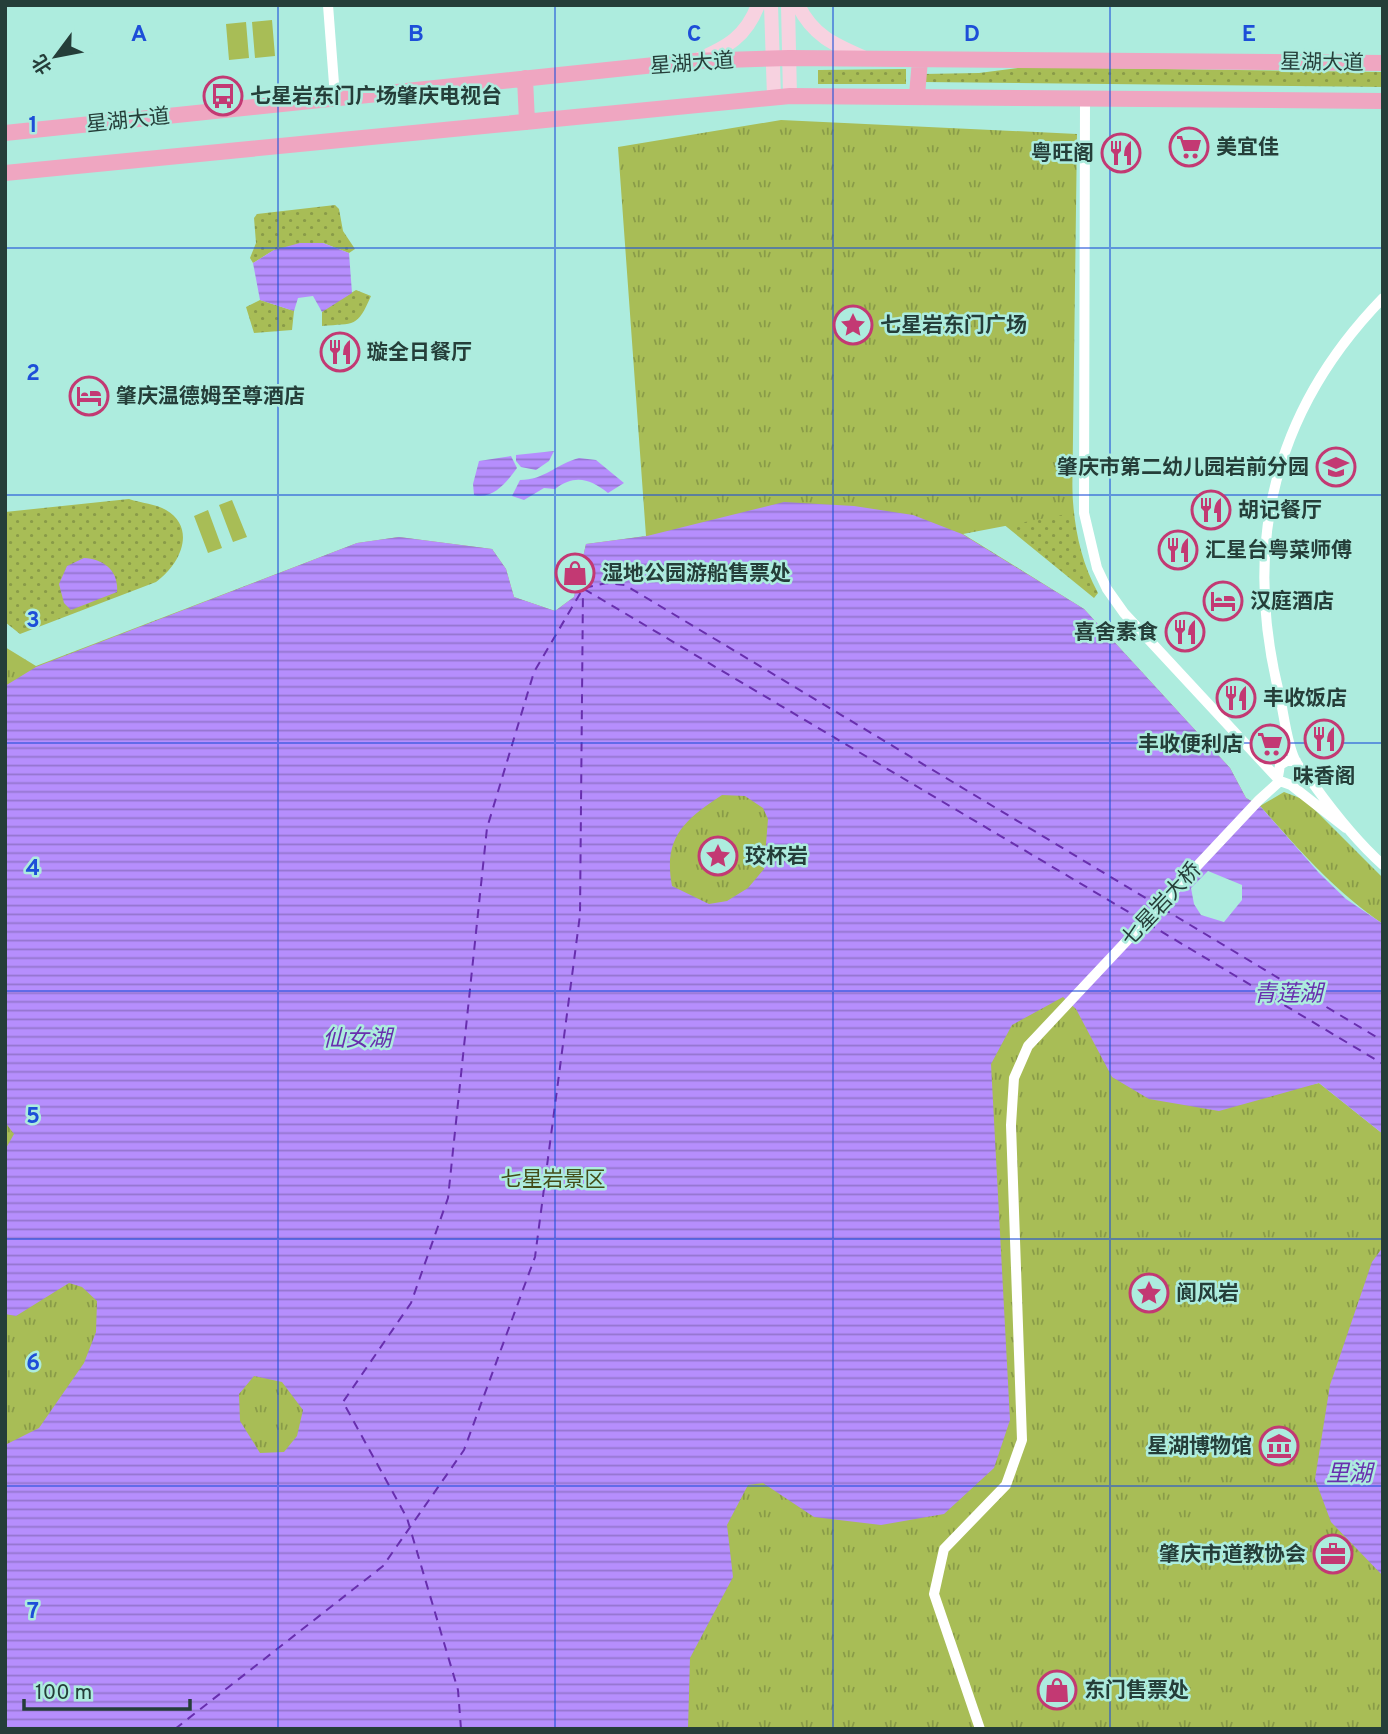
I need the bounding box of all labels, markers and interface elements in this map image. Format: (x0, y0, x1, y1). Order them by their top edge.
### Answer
north arrow (21, 21, 91, 91)
text: A (131, 21, 147, 50)
text: B (408, 21, 424, 50)
text: C (687, 21, 701, 50)
text: D (964, 21, 980, 50)
text: E (1242, 21, 1256, 50)
street label: 星湖大道 (649, 48, 735, 81)
street label: 星湖大道 (1280, 49, 1364, 78)
text: 北 (28, 50, 58, 78)
bus stop icon: 七星岩东门广场·肇庆电视台 (202, 75, 244, 117)
place label: 七星岩东门广场·肇庆电视台 (250, 84, 502, 111)
street label: 星湖大道 (85, 104, 171, 139)
text: 1 (28, 112, 38, 141)
supermarket icon: 美宜佳 (1168, 126, 1210, 168)
restaurant icon: 粤旺阁 (1100, 132, 1142, 174)
place label: 美宜佳 (1216, 135, 1279, 162)
place label: 粤旺阁 (1031, 141, 1094, 168)
place icon: 七星岩东门广场 (832, 304, 874, 346)
place label: 七星岩东门广场 (880, 313, 1027, 340)
restaurant icon: 璇全日餐厅 (319, 331, 361, 373)
place label: 璇全日餐厅 (367, 340, 472, 367)
text: 2 (26, 360, 40, 389)
hotel icon: 肇庆温德姆至尊酒店 (68, 375, 110, 417)
place label: 肇庆温德姆至尊酒店 (116, 384, 305, 411)
school or university icon: 肇庆市第二幼儿园岩前分园 (1315, 446, 1357, 488)
place label: 肇庆市第二幼儿园岩前分园 (1057, 455, 1309, 482)
restaurant icon: 胡记餐厅 (1190, 489, 1232, 531)
place label: 胡记餐厅 (1238, 498, 1322, 525)
restaurant icon: 汇星台粤菜师傅 (1157, 529, 1199, 571)
place label: 汇星台粤菜师傅 (1205, 538, 1352, 565)
shop icon: 湿地公园游船售票处 (554, 552, 596, 594)
place label: 湿地公园游船售票处 (602, 561, 791, 588)
hotel icon: 汉庭酒店 (1202, 580, 1244, 622)
place label: 汉庭酒店 (1250, 589, 1334, 616)
text: 3 (26, 607, 40, 636)
restaurant icon: 喜舍素食 (1164, 611, 1206, 653)
place label: 喜舍素食 (1074, 620, 1158, 647)
restaurant icon: 丰收饭店 (1215, 677, 1257, 719)
place label: 丰收饭店 (1263, 686, 1347, 713)
restaurant icon: 味香阁 (1303, 718, 1345, 760)
supermarket icon: 丰收便利店 (1249, 723, 1291, 765)
place label: 丰收便利店 (1138, 732, 1243, 759)
place label: 味香阁 (1293, 764, 1356, 791)
place icon: 珓杯岩 (697, 835, 739, 877)
place label: 珓杯岩 (745, 844, 808, 871)
text: 4 (26, 855, 40, 884)
street label: 七星岩大桥 (1116, 857, 1208, 953)
water label: 青莲湖 (1254, 981, 1326, 1010)
water label: 仙女湖 (323, 1026, 395, 1055)
text: 5 (26, 1103, 40, 1132)
park label: 七星岩景区 (501, 1167, 606, 1194)
place icon: 阆风岩 (1128, 1272, 1170, 1314)
place label: 阆风岩 (1176, 1281, 1239, 1308)
text: 6 (26, 1350, 40, 1379)
museum icon: 星湖博物馆 (1258, 1425, 1300, 1467)
place label: 星湖博物馆 (1147, 1434, 1252, 1461)
water label: 里湖 (1326, 1461, 1375, 1490)
office icon: 肇庆市道教协会 (1312, 1533, 1354, 1575)
place label: 肇庆市道教协会 (1159, 1542, 1306, 1569)
text: 7 (27, 1598, 39, 1627)
scale bar (24, 1668, 191, 1712)
shop icon: 东门售票处 (1036, 1669, 1078, 1711)
place label: 东门售票处 (1084, 1678, 1189, 1705)
text: 100 m (35, 1680, 92, 1707)

